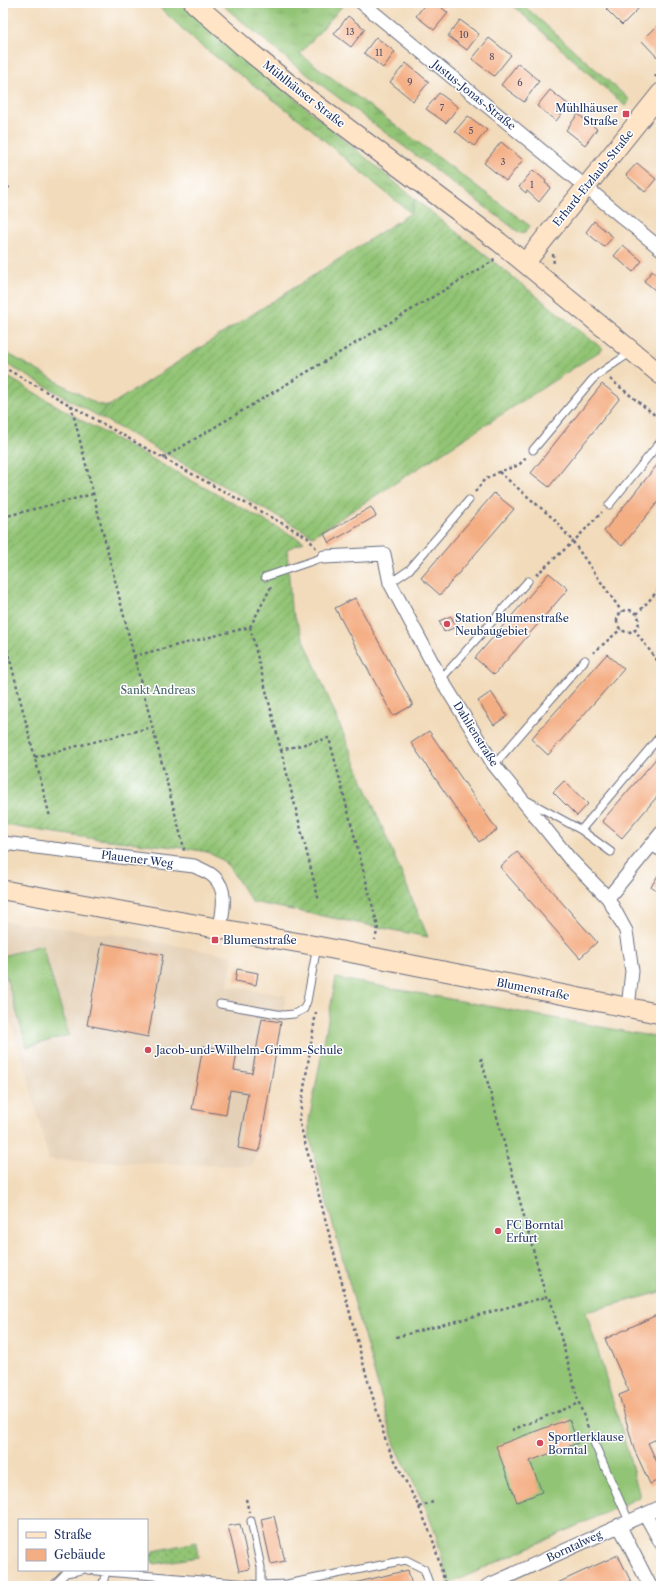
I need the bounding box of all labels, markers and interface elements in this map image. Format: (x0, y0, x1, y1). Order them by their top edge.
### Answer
house number: 13 (346, 26, 354, 37)
house number: 10 (459, 29, 469, 40)
house number: 11 (375, 47, 383, 58)
house number: 8 (489, 51, 495, 62)
street label: Justus-Jonas-Straße (428, 56, 519, 133)
street label: Mühlhäuser Straße (260, 58, 348, 130)
house number: 9 (407, 76, 413, 87)
house number: 6 (517, 77, 523, 88)
place label: Mühlhäuser Straße (555, 101, 618, 128)
house number: 7 (440, 102, 445, 113)
marker: Mühlhäuser Straße (621, 109, 631, 119)
house number: 5 (469, 125, 474, 136)
street label: Erhard-Etzlaub-Straße (550, 127, 636, 229)
house number: 3 (501, 156, 506, 167)
house number: 1 (530, 179, 534, 190)
place label: Station Blumenstraße Neubaugebiet (455, 611, 569, 638)
marker: Station Blumenstraße Neubaugebiet (442, 619, 452, 629)
park label: Sankt Andreas (121, 683, 196, 697)
street label: Dahlienstraße (450, 699, 502, 769)
street label: Plauener Weg (100, 848, 174, 870)
place label: Blumenstraße (223, 933, 297, 947)
marker: Blumenstraße (210, 935, 220, 945)
street label: Blumenstraße (495, 975, 571, 1003)
place label: Jacob-und-Wilhelm-Grimm-Schule (154, 1043, 343, 1057)
marker: Jacob-und-Wilhelm-Grimm-Schule (143, 1045, 153, 1055)
place label: FC Borntal Erfurt (506, 1218, 564, 1245)
marker: FC Borntal Erfurt (493, 1226, 503, 1236)
place label: Sportlerklause Borntal (548, 1430, 624, 1457)
marker: Sportlerklause Borntal (535, 1438, 545, 1448)
legend (18, 1519, 148, 1571)
text: Straße (54, 1527, 92, 1542)
street label: Borntalweg (544, 1527, 604, 1565)
text: Gebäude (54, 1547, 106, 1562)

